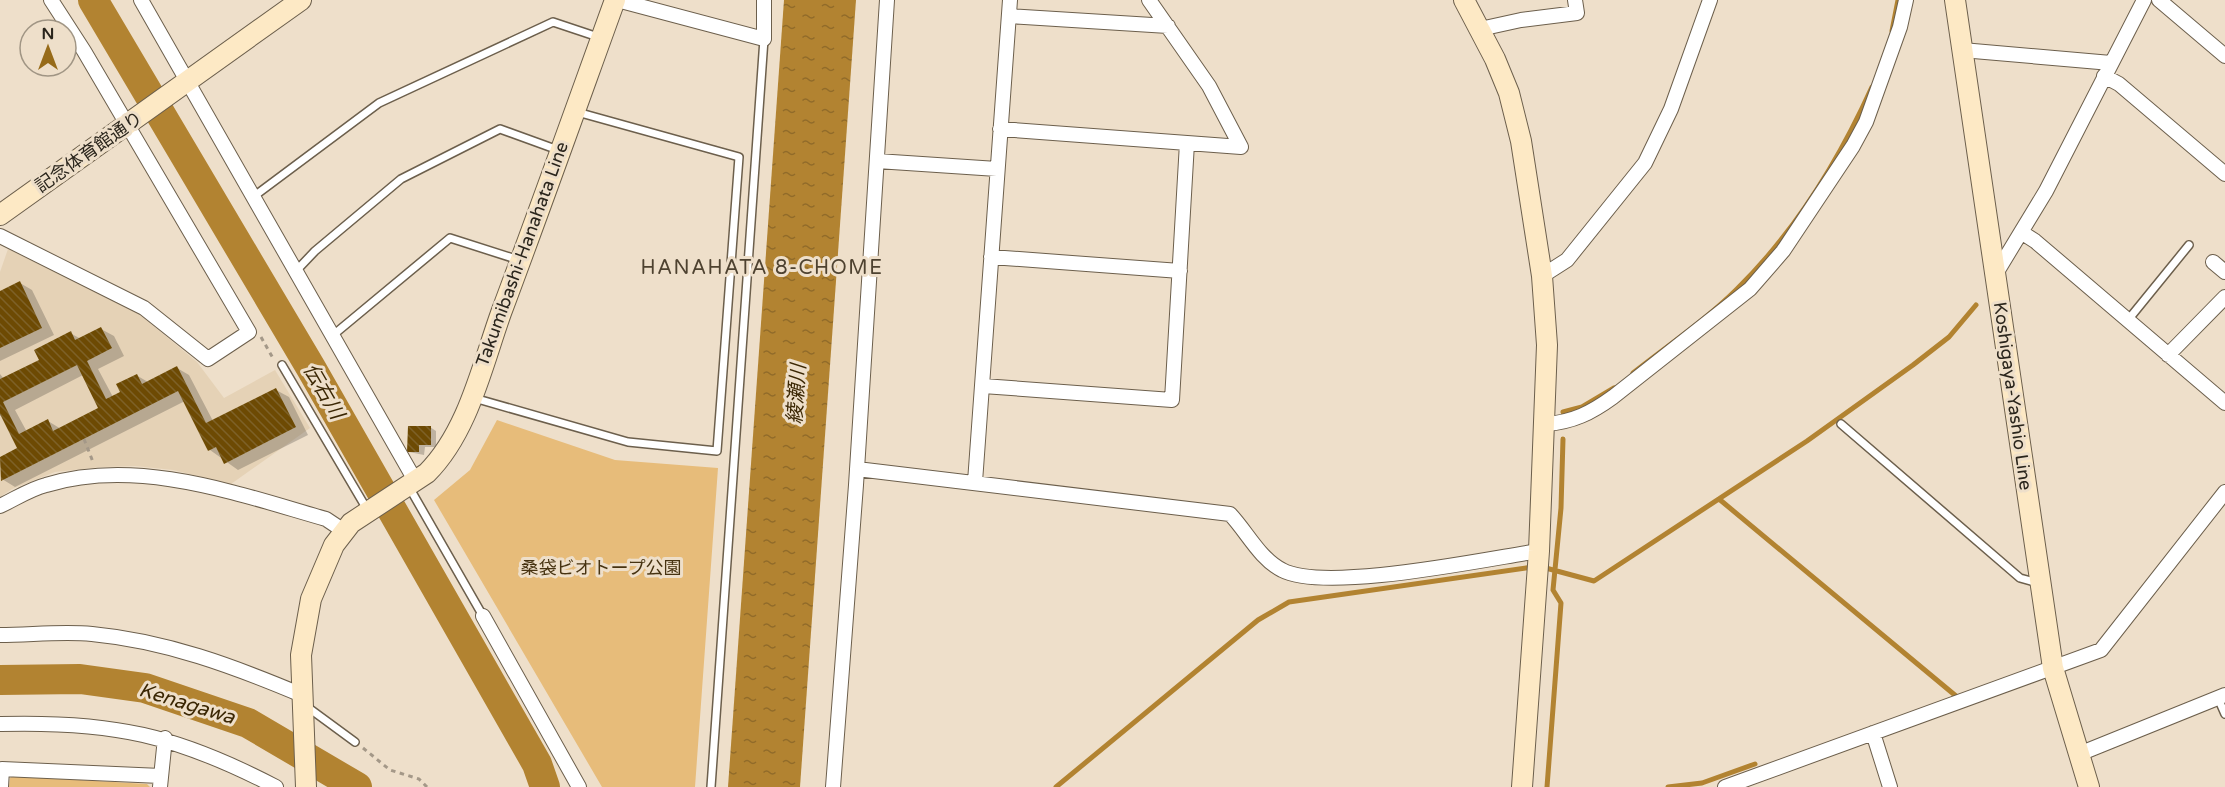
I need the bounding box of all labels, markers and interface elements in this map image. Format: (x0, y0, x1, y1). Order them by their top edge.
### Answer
north arrow (18, 18, 78, 78)
text: N (42, 24, 54, 44)
street label: 記念体育館通り (31, 107, 147, 197)
street label: Takumibashi-Hanahata Line (471, 139, 573, 369)
district label: HANAHATA 8-CHOME (641, 256, 883, 280)
street label: Koshigaya-Yashio Line (1989, 300, 2037, 492)
water label: 伝右川 (298, 360, 350, 425)
water label: 綾瀬川 (783, 361, 811, 425)
park label: 桑袋ビオトープ公園 (521, 557, 681, 579)
water label: Kenagawa (136, 678, 238, 730)

